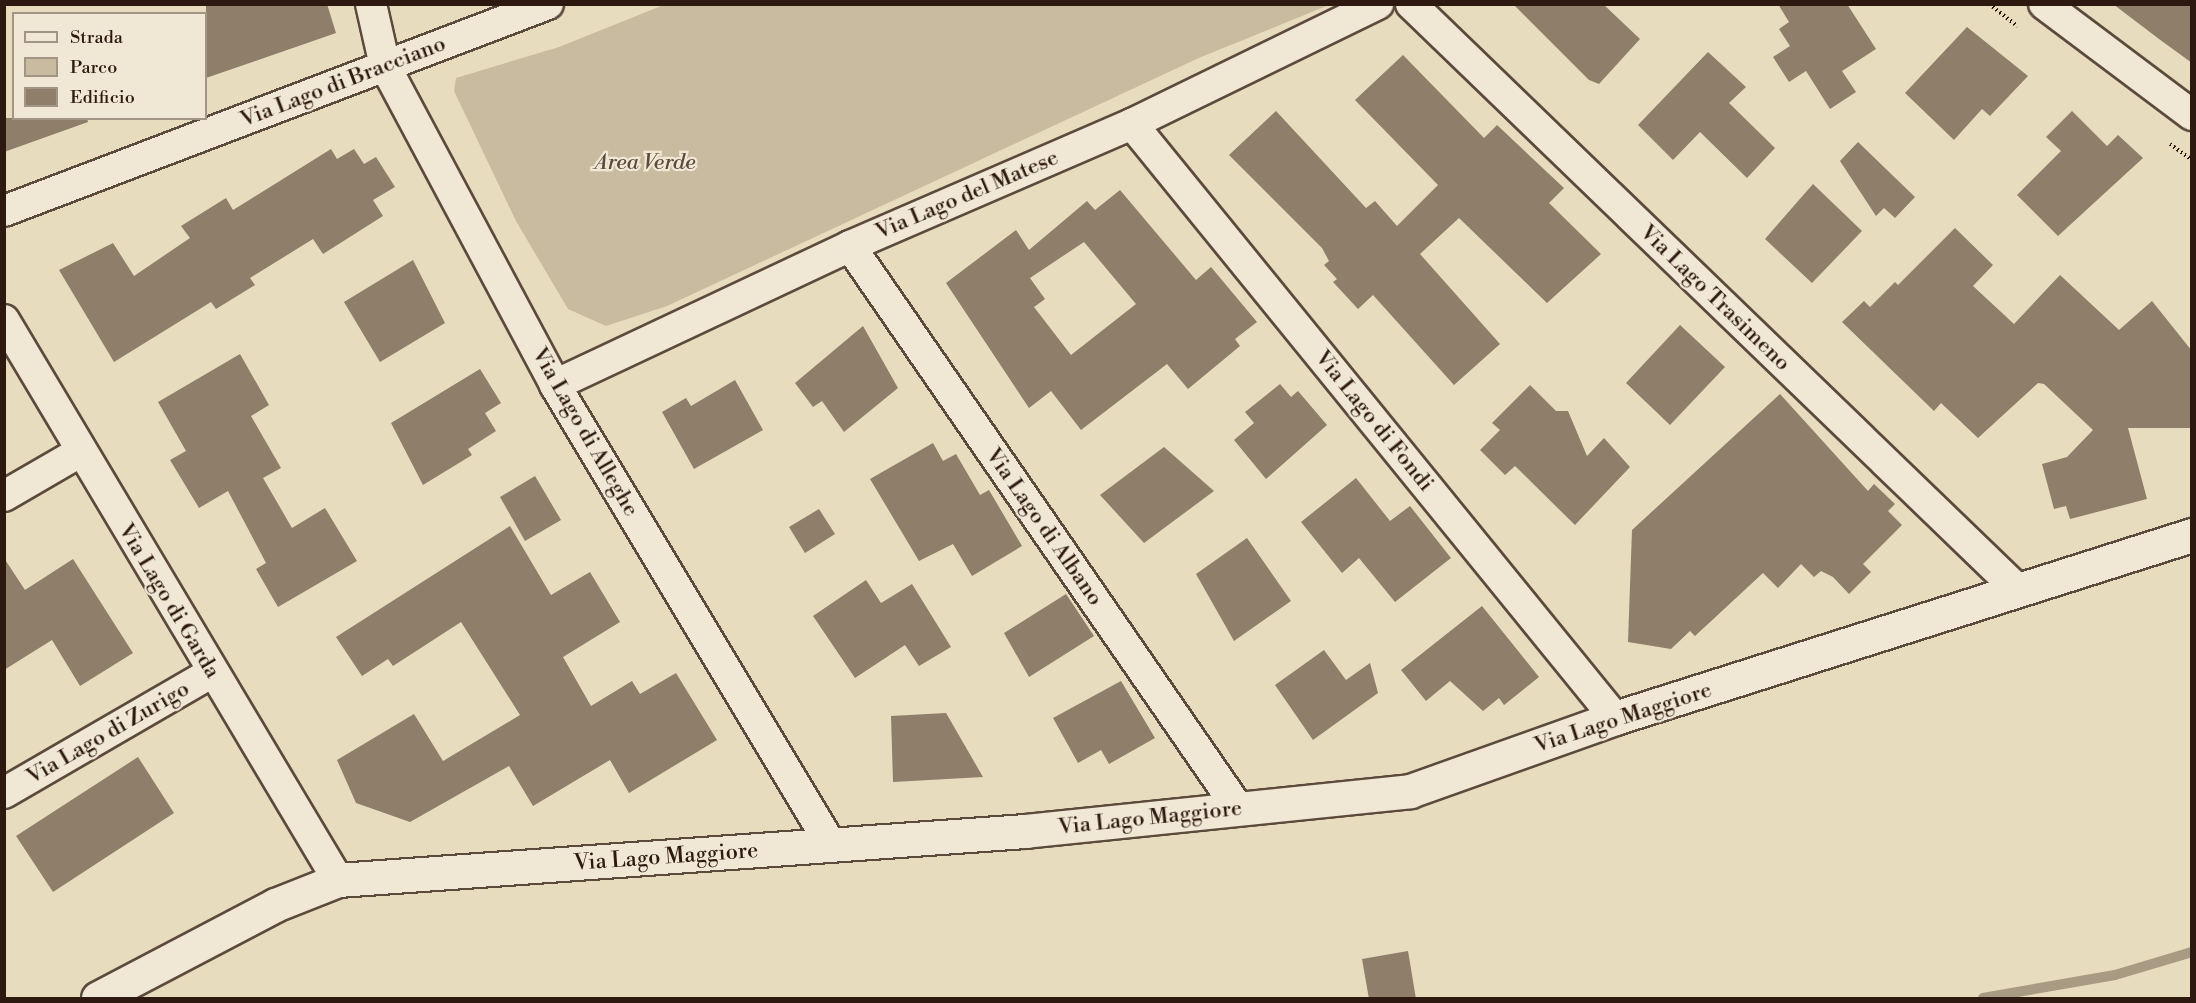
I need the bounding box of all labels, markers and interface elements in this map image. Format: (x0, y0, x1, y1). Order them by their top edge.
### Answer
legend (12, 12, 207, 120)
text: Strada (70, 26, 123, 49)
street label: Via Lago di Bracciano (237, 31, 449, 133)
text: Parco (70, 56, 117, 79)
text: Edificio (70, 86, 135, 109)
street label: Via Lago del Matese (872, 145, 1062, 245)
park label: Area Verde (595, 150, 695, 176)
street label: Via Lago Trasimeno (1634, 219, 1796, 377)
street label: Via Lago di Alleghe (526, 343, 644, 521)
street label: Via Lago di Fondi (1309, 345, 1439, 497)
street label: Via Lago di Albano (980, 443, 1108, 611)
street label: Via Lago di Garda (112, 519, 226, 683)
street label: Via Lago di Zurigo (22, 676, 194, 790)
street label: Via Lago Maggiore (1531, 677, 1715, 759)
street label: Via Lago Maggiore (1057, 795, 1243, 841)
street label: Via Lago Maggiore (573, 837, 759, 877)

